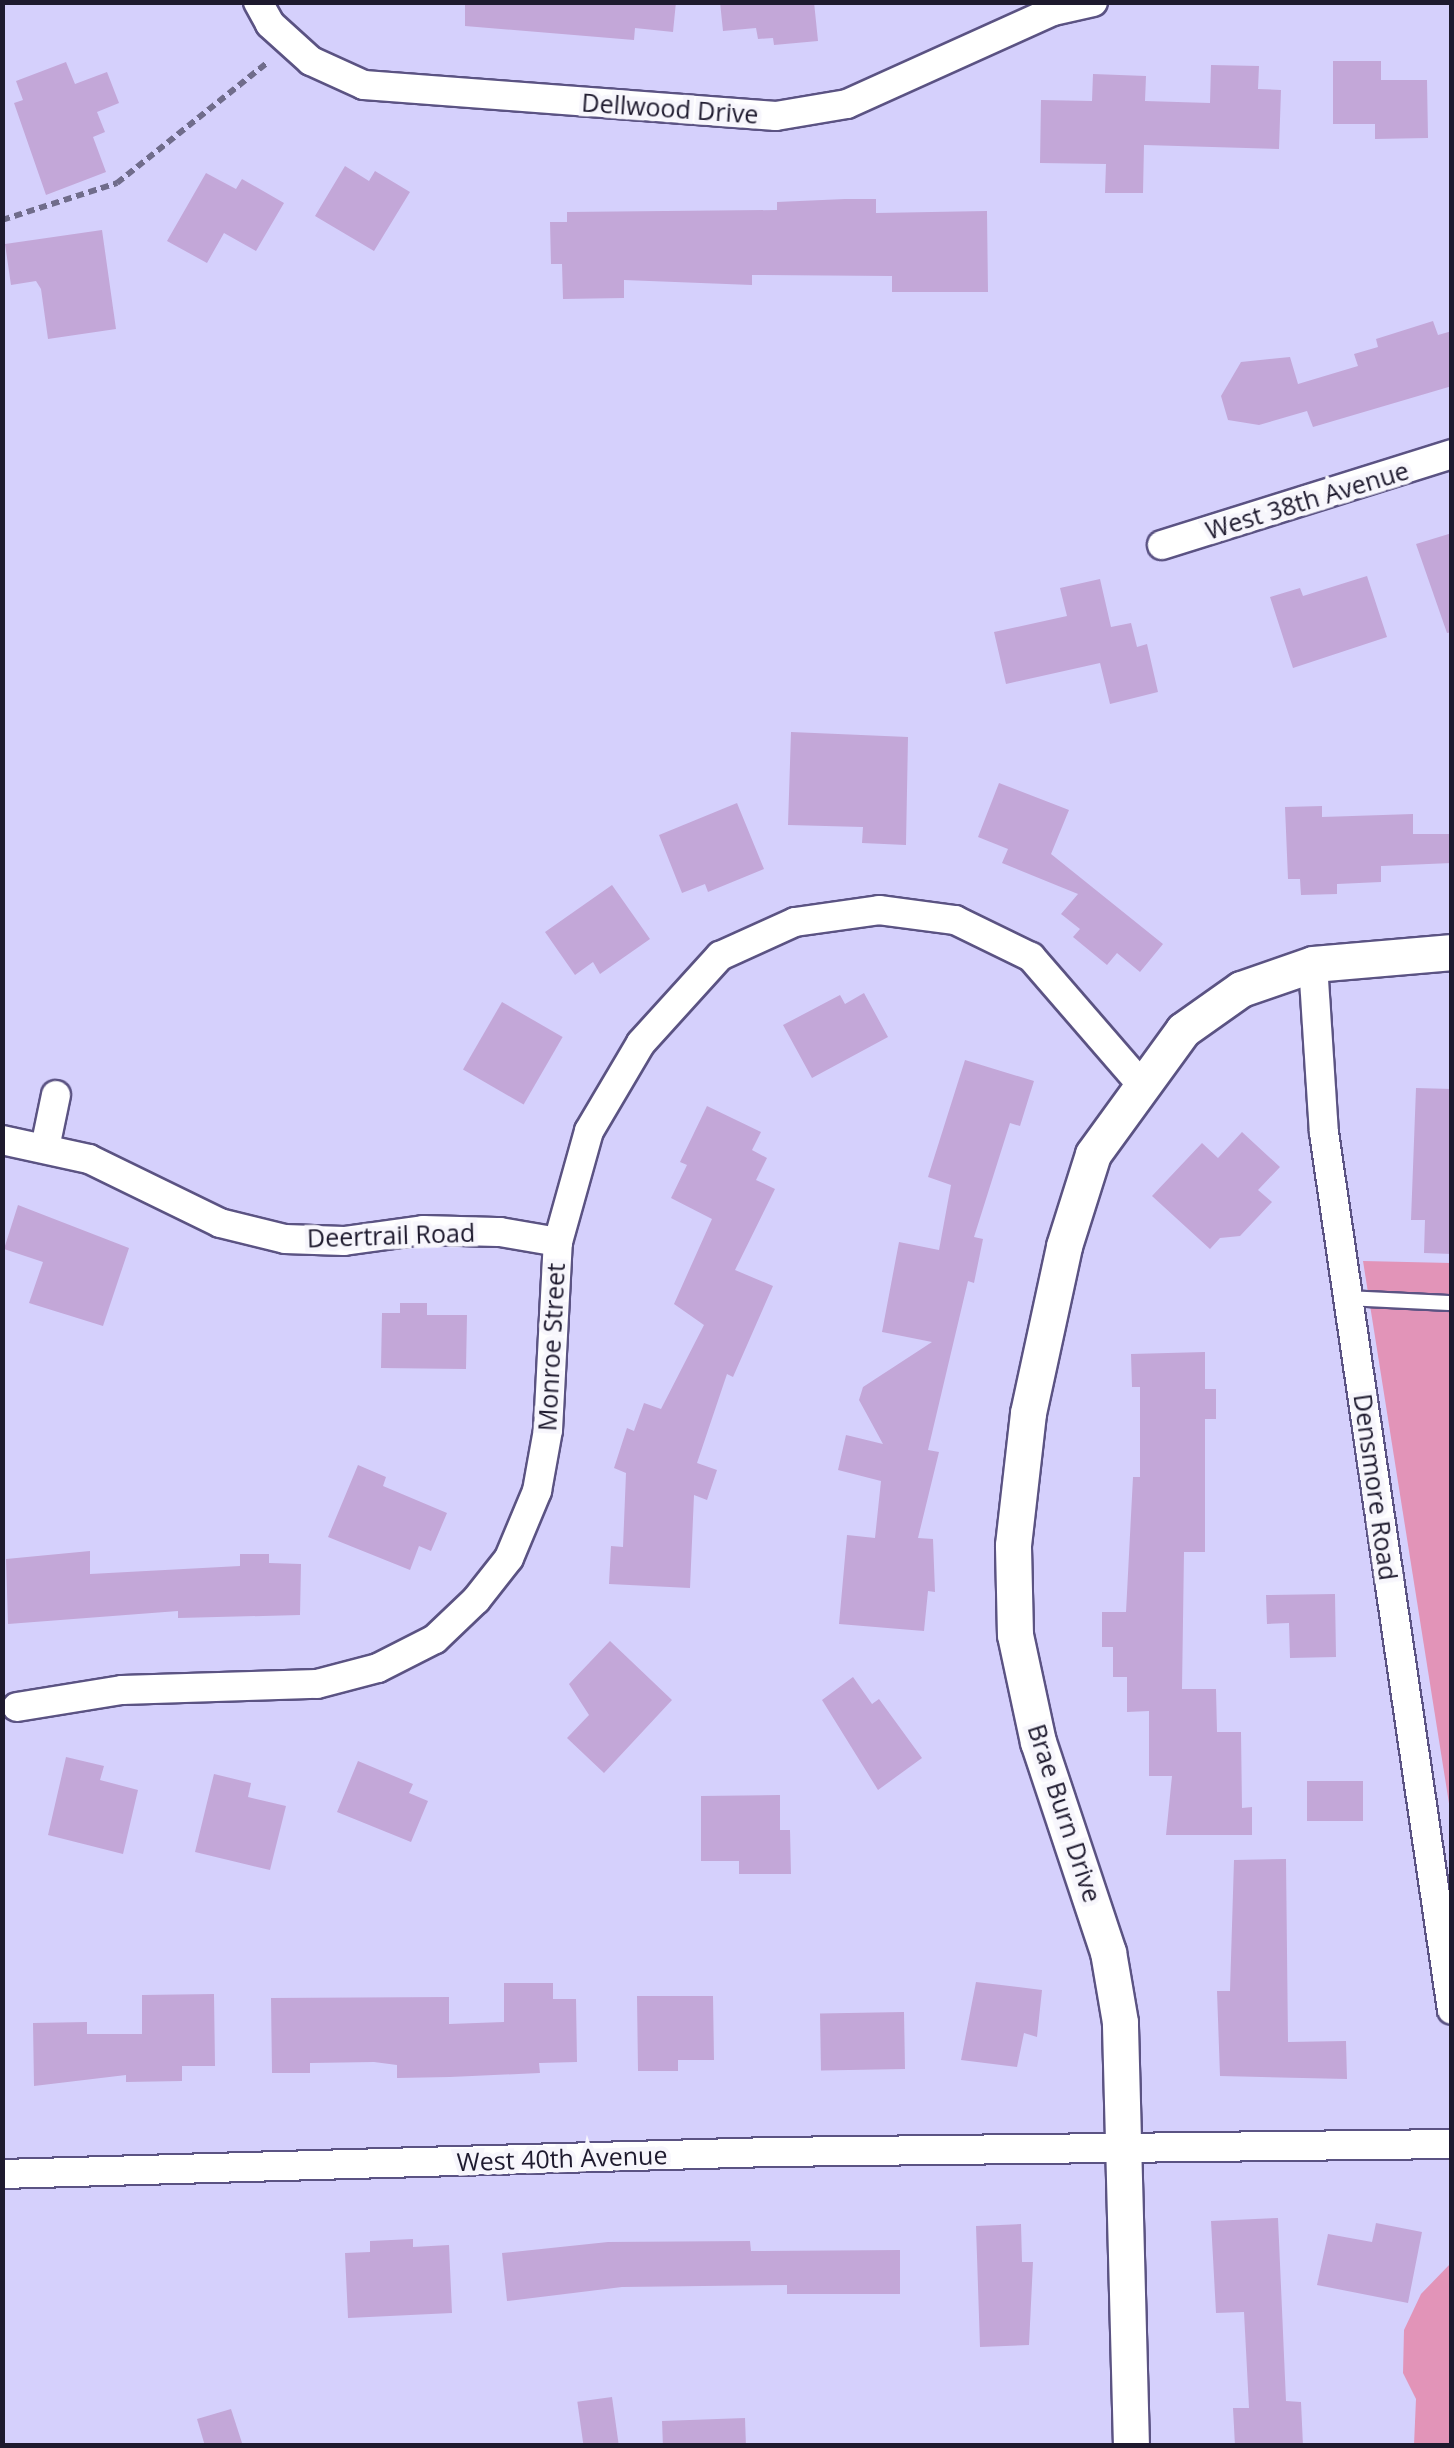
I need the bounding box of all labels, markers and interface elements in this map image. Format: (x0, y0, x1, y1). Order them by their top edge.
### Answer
street label: Dellwood Drive (581, 87, 759, 129)
street label: West 38th Avenue (1202, 455, 1412, 545)
street label: Deertrail Road (306, 1217, 476, 1253)
street label: Monroe Street (532, 1262, 570, 1432)
street label: Densmore Road (1348, 1392, 1404, 1582)
street label: Brae Burn Drive (1022, 1720, 1108, 1906)
street label: West 40th Avenue (456, 2139, 668, 2177)

